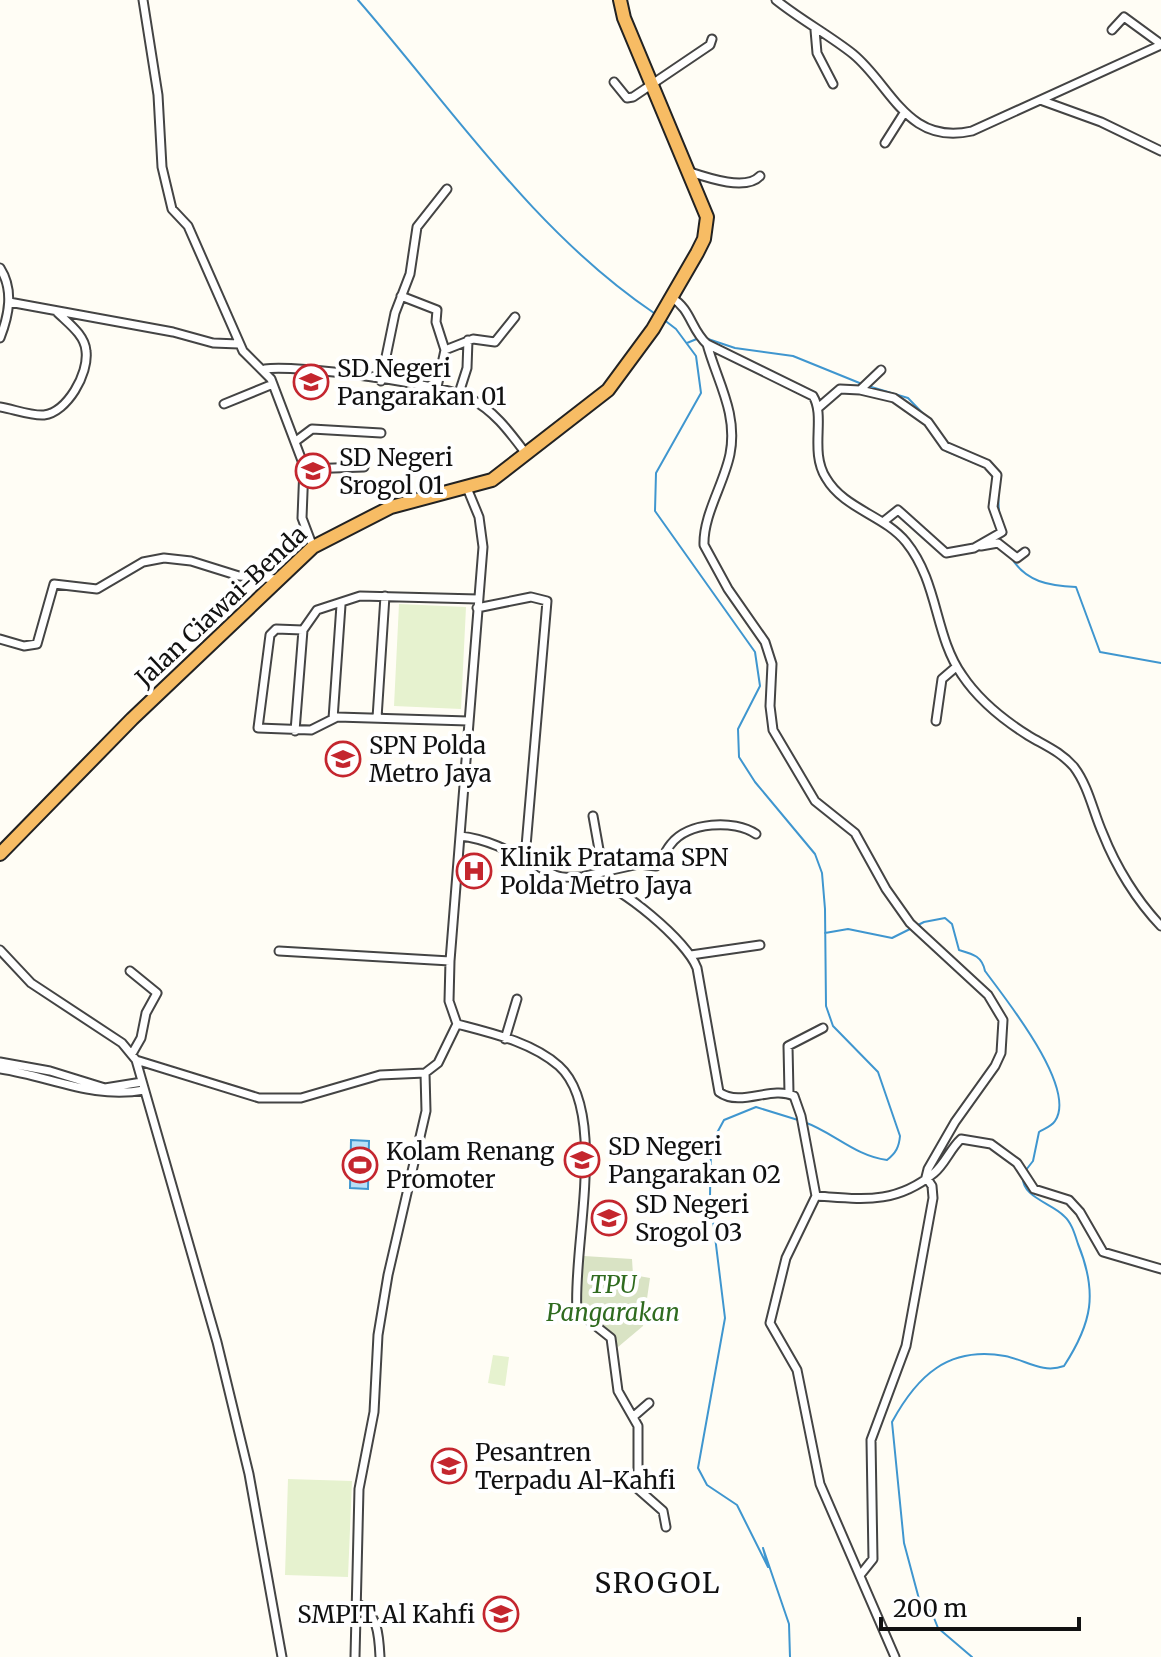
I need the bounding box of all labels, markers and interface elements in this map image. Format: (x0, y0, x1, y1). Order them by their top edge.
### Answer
place label: SD Negeri Pangarakan 01 (337, 353, 507, 412)
school or university icon: SD Negeri Pangarakan 01 (292, 363, 330, 401)
place label: SD Negeri Srogol 01 (339, 442, 453, 501)
school or university icon: SD Negeri Srogol 01 (294, 452, 332, 490)
street label: Jalan Ciawai-Benda (128, 519, 313, 694)
place label: SPN Polda Metro Jaya (369, 730, 492, 789)
school or university icon: SPN Polda Metro Jaya (324, 740, 362, 778)
place label: Klinik Pratama SPN Polda Metro Jaya (500, 842, 729, 901)
hospital icon: Klinik Pratama SPN Polda Metro Jaya (455, 852, 493, 890)
place label: SD Negeri Pangarakan 02 (608, 1131, 781, 1190)
place label: Kolam Renang Promoter (386, 1136, 555, 1195)
school or university icon: SD Negeri Pangarakan 02 (563, 1141, 601, 1179)
sports icon: Kolam Renang Promoter (341, 1146, 379, 1184)
place label: SD Negeri Srogol 03 (635, 1189, 749, 1248)
school or university icon: SD Negeri Srogol 03 (590, 1199, 628, 1237)
park label: TPU Pangarakan (546, 1269, 680, 1328)
place label: Pesantren Terpadu Al-Kahfi (475, 1437, 676, 1496)
school or university icon: Pesantren Terpadu Al-Kahfi (430, 1447, 468, 1485)
district label: SROGOL (595, 1565, 721, 1601)
scale bar (881, 1581, 1079, 1631)
text: 200 m (893, 1593, 968, 1624)
school or university icon: SMPIT Al Kahfi (482, 1595, 520, 1633)
place label: SMPIT Al Kahfi (297, 1599, 475, 1630)

